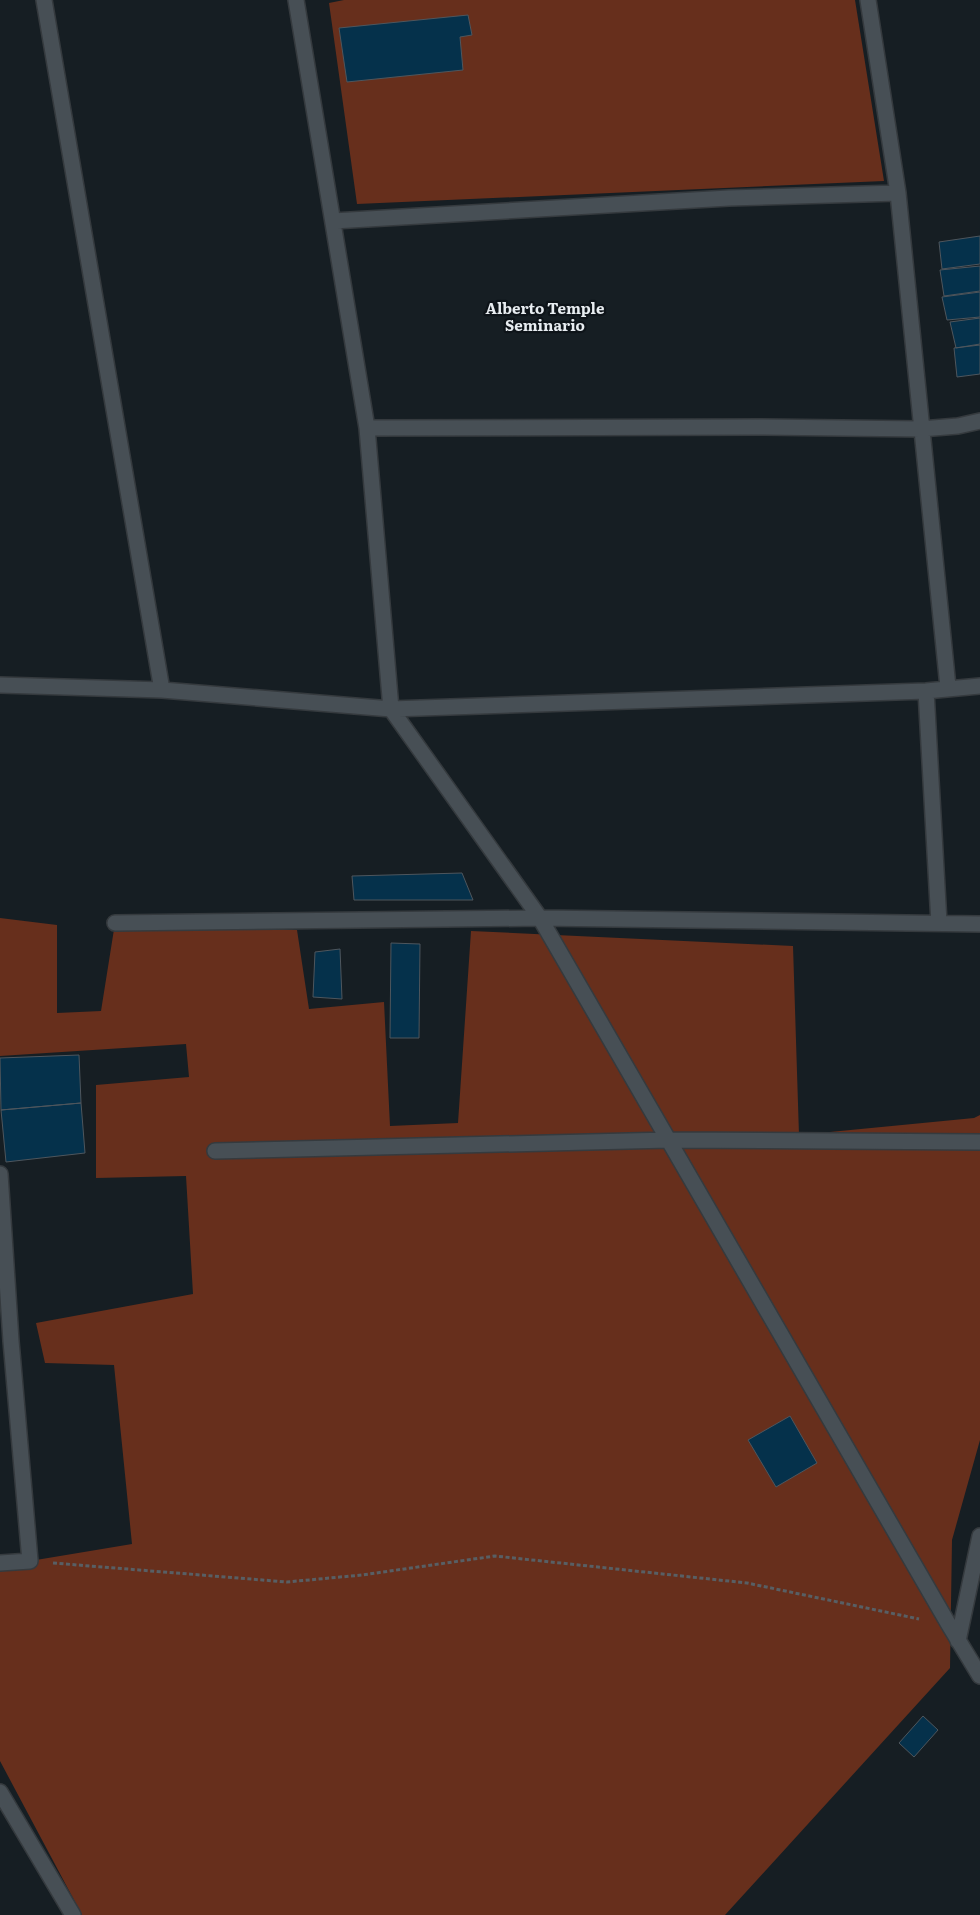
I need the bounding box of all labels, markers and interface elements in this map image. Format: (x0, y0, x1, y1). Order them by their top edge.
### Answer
district label: Alberto Temple Seminario (486, 296, 605, 336)

